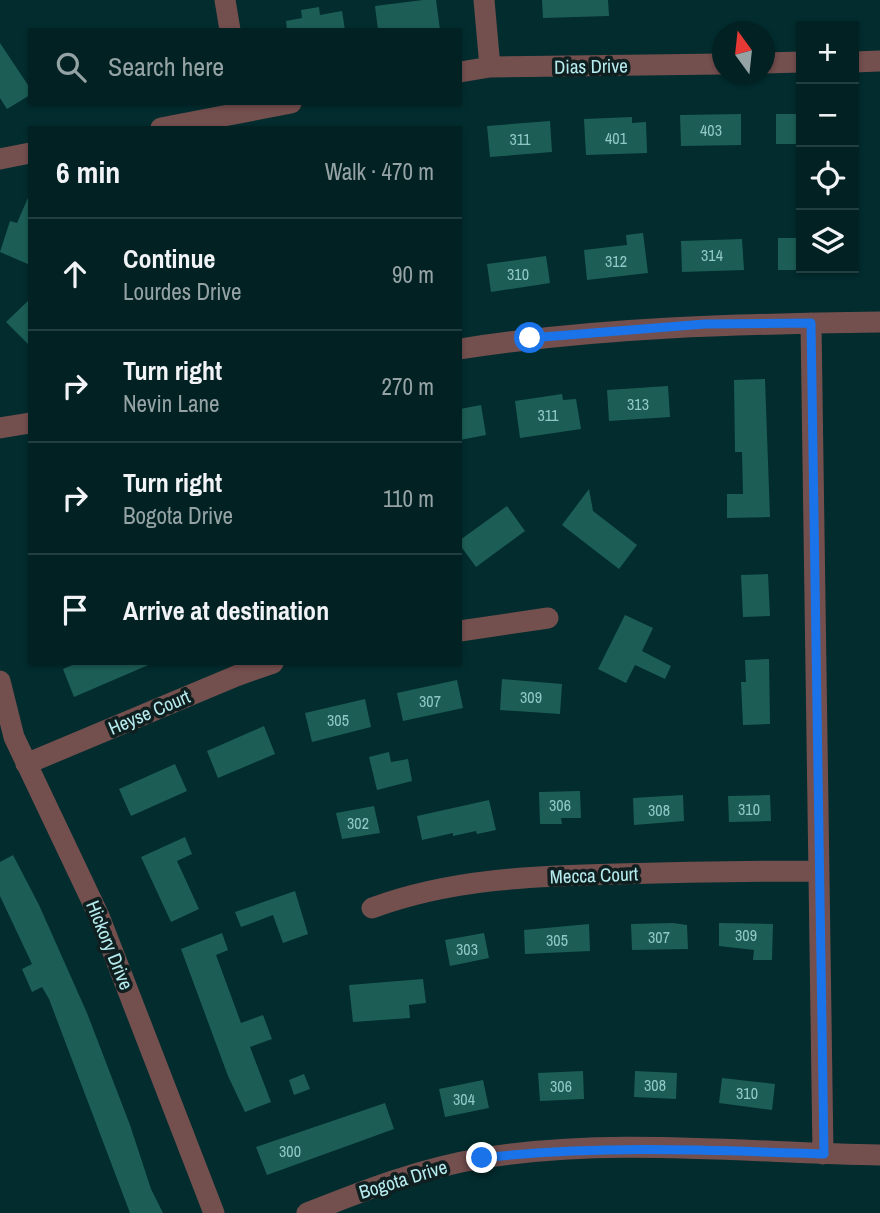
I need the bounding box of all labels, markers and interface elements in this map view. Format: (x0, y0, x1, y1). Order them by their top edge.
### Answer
north arrow (712, 21, 775, 84)
map controls (796, 21, 859, 273)
button: + (796, 21, 859, 84)
search box (28, 28, 462, 105)
icon: search (52, 48, 90, 86)
text: Search here (108, 49, 224, 84)
street label: Dias Drive (554, 52, 628, 80)
button: − (796, 84, 859, 147)
house number: 403 (700, 119, 722, 141)
house number: 401 (605, 127, 628, 149)
house number: 311 (510, 128, 531, 150)
button: locate (796, 147, 859, 210)
text: 6 min (56, 152, 120, 192)
text: Walk · 470 m (325, 156, 434, 187)
button: layers (796, 210, 859, 273)
text: Continue (123, 241, 215, 276)
house number: 314 (701, 244, 723, 266)
house number: 312 (605, 250, 627, 272)
icon: ahead (56, 255, 94, 293)
text: 90 m (392, 259, 434, 290)
house number: 310 (507, 263, 529, 285)
text: Lourdes Drive (123, 276, 241, 307)
route start (514, 322, 545, 353)
text: Turn right (123, 353, 222, 388)
icon: right (56, 367, 94, 405)
text: 270 m (382, 371, 434, 402)
text: Nevin Lane (123, 388, 219, 419)
house number: 313 (627, 393, 649, 415)
house number: 311 (538, 404, 559, 426)
text: Turn right (123, 465, 222, 500)
icon: right (56, 479, 94, 517)
text: 110 m (383, 483, 434, 514)
text: Bogota Drive (123, 500, 233, 531)
icon: arrive (56, 591, 94, 629)
text: Arrive at destination (123, 593, 329, 628)
street label: Heyse Court (104, 683, 195, 741)
house number: 309 (520, 686, 542, 708)
house number: 307 (419, 690, 441, 712)
house number: 305 (327, 709, 349, 731)
house number: 306 (549, 794, 571, 816)
house number: 310 (738, 798, 760, 820)
house number: 308 (648, 799, 670, 821)
house number: 302 (347, 812, 369, 834)
street label: Mecca Court (549, 860, 639, 890)
street label: Hickory Drive (80, 896, 140, 994)
house number: 309 (735, 924, 757, 946)
house number: 307 (648, 926, 670, 948)
house number: 305 (546, 929, 568, 951)
house number: 303 (456, 938, 478, 960)
house number: 308 (644, 1074, 666, 1096)
house number: 306 (550, 1075, 572, 1097)
house number: 310 (736, 1082, 758, 1104)
house number: 304 (453, 1088, 475, 1110)
house number: 300 (279, 1140, 301, 1162)
route end (466, 1142, 497, 1173)
street label: Bogota Drive (356, 1153, 450, 1205)

